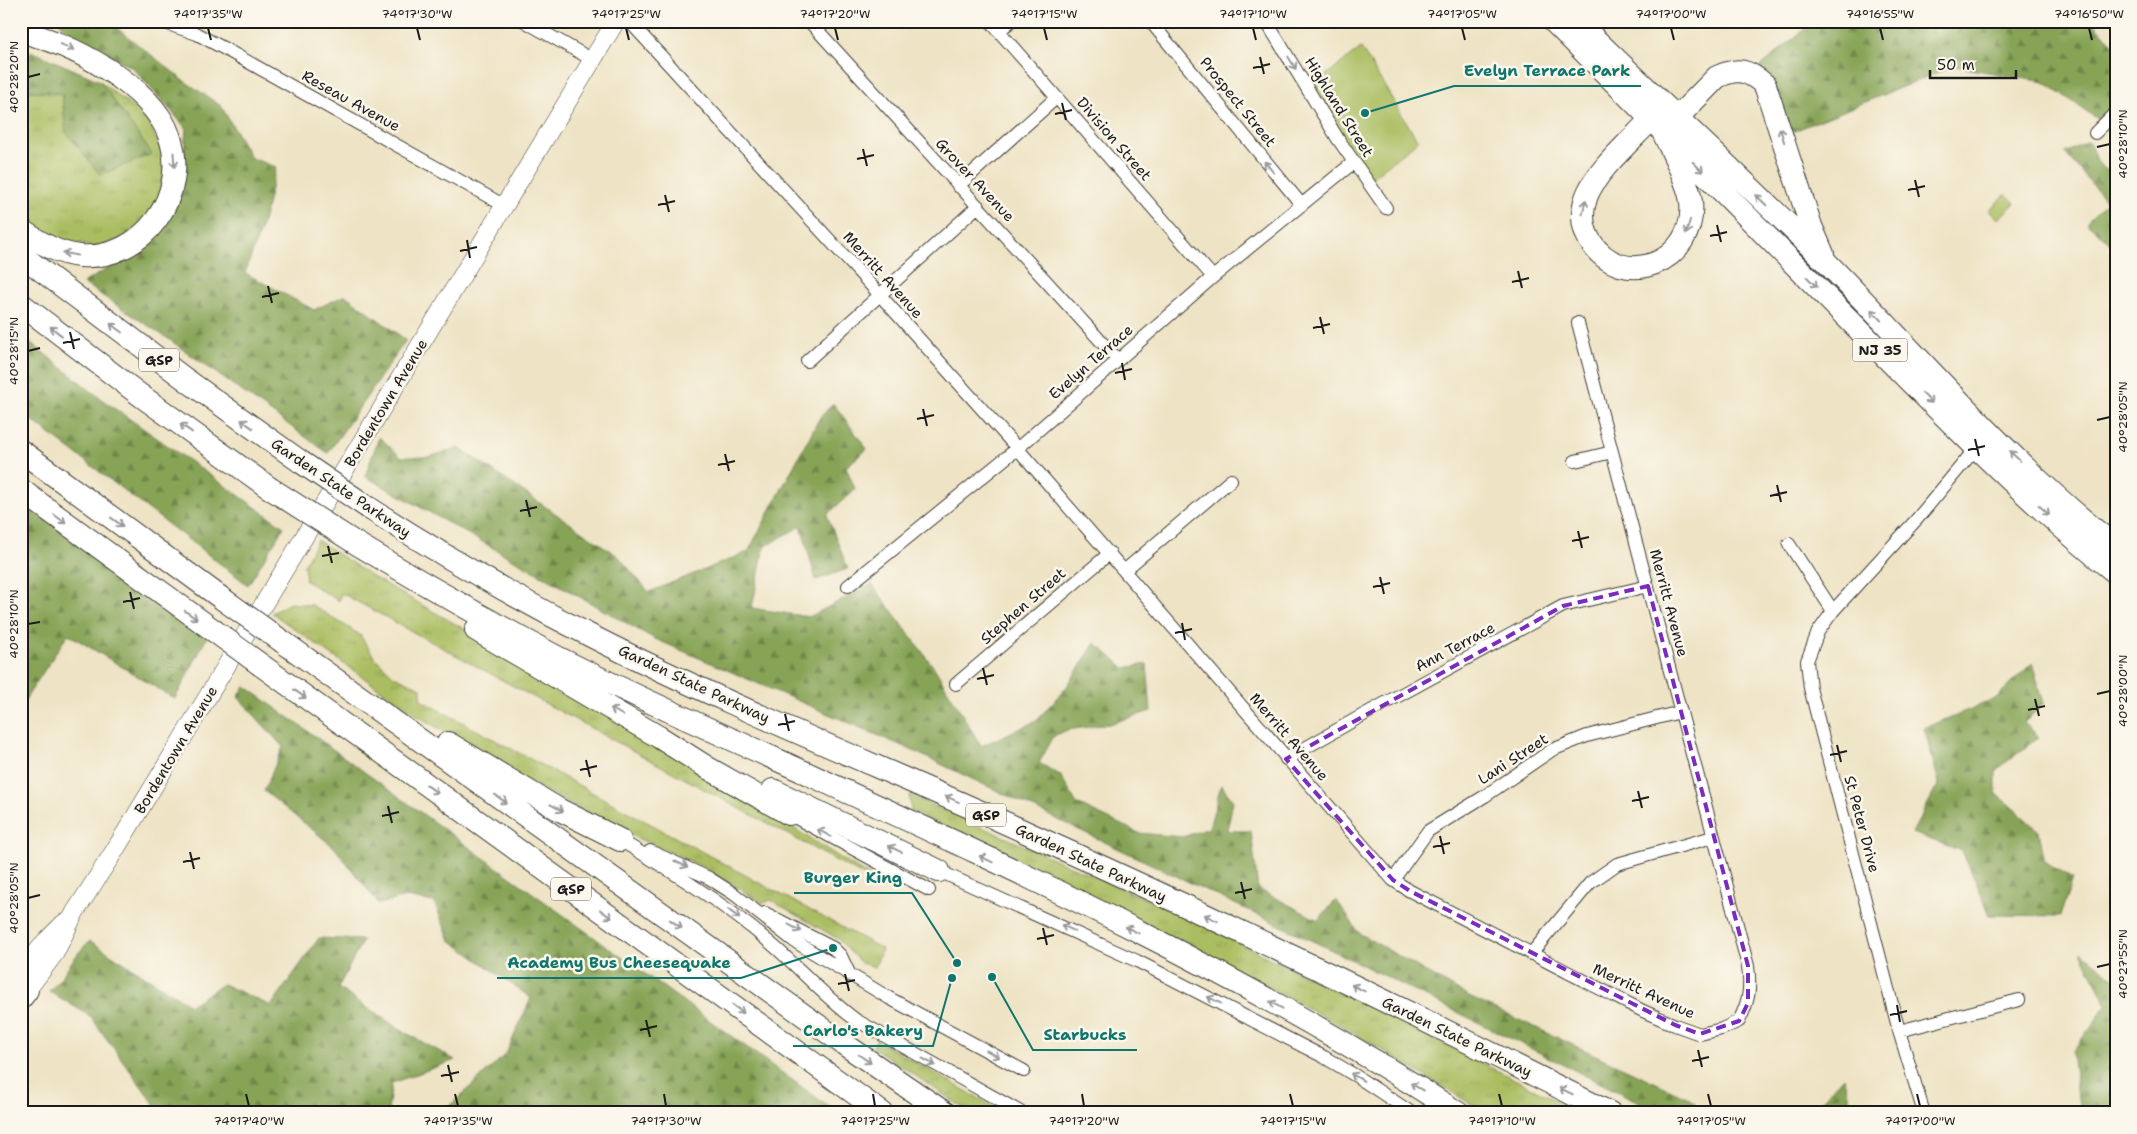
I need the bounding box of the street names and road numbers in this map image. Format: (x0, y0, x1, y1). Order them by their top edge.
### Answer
street label: Prospect Street (1195, 53, 1281, 151)
street label: Highland Street (1300, 53, 1378, 161)
street label: Reseau Avenue (298, 66, 404, 136)
street label: Division Street (1072, 93, 1156, 185)
street label: Grover Avenue (931, 134, 1019, 226)
street label: Merritt Avenue (839, 227, 927, 323)
street label: Evelyn Terrace (1045, 320, 1137, 404)
street label: Bordentown Avenue (340, 335, 432, 471)
road number: NJ 35 (1852, 338, 1908, 362)
road number: GSP (139, 348, 179, 372)
street label: Garden State Parkway (267, 434, 415, 542)
street label: Merritt Avenue (1645, 547, 1693, 659)
street label: Stephen Street (976, 563, 1070, 649)
street label: Ann Terrace (1412, 618, 1498, 676)
street label: Garden State Parkway (615, 640, 773, 728)
street label: Bordentown Avenue (130, 682, 222, 818)
street label: Merritt Avenue (1245, 689, 1333, 785)
street label: Lani Street (1474, 729, 1552, 789)
street label: St Peter Drive (1839, 773, 1885, 875)
road number: GSP (966, 804, 1006, 826)
street label: Garden State Parkway (1012, 819, 1170, 907)
road number: GSP (551, 878, 591, 901)
street label: Merritt Avenue (1590, 959, 1698, 1023)
street label: Garden State Parkway (1379, 992, 1535, 1082)

